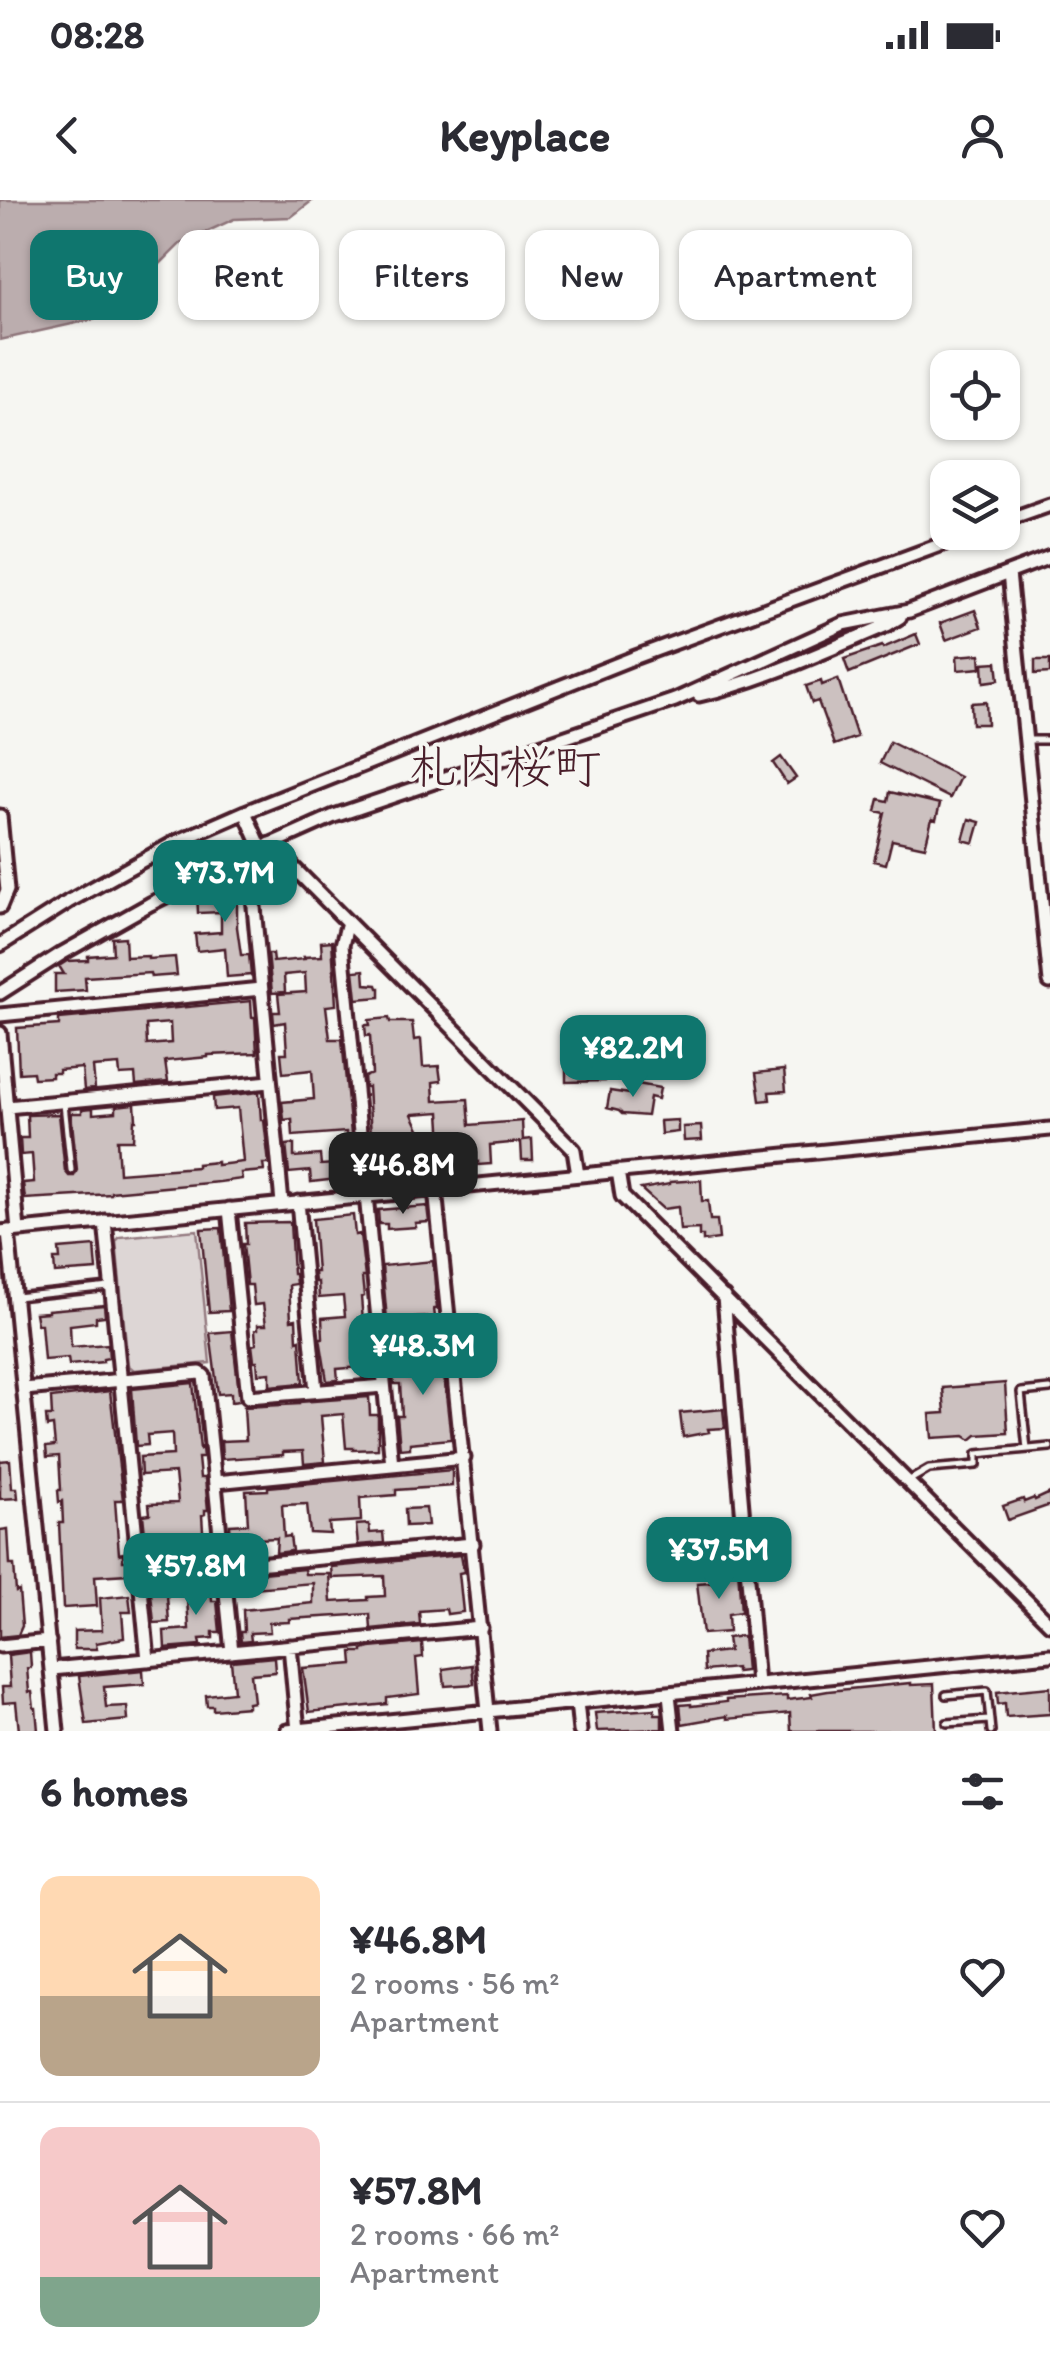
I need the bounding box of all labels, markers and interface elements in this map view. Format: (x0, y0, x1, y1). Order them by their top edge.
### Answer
text: 08:28 (50, 12, 144, 58)
icon: back (40, 108, 95, 163)
text: Keyplace (440, 108, 610, 162)
icon: person (955, 108, 1010, 163)
chip: Buy (30, 230, 158, 320)
chip: Rent (178, 230, 319, 320)
chip: Filters (339, 230, 505, 320)
chip: New (525, 230, 659, 320)
chip: Apartment (679, 230, 912, 320)
map controls (930, 350, 1020, 550)
button: locate (930, 350, 1020, 440)
button: layers (930, 460, 1020, 550)
district label: 札内桜町 (409, 737, 601, 795)
pin: ¥73.7M (144, 840, 306, 925)
text: ¥73.7M (175, 853, 275, 891)
pin: ¥82.2M (552, 1015, 714, 1100)
text: ¥82.2M (582, 1028, 684, 1066)
pin: ¥46.8M (322, 1132, 484, 1217)
text: ¥46.8M (351, 1145, 455, 1183)
pin: ¥48.3M (342, 1313, 504, 1398)
text: ¥48.3M (370, 1326, 476, 1364)
pin: ¥37.5M (638, 1517, 800, 1602)
text: ¥37.5M (668, 1530, 770, 1568)
pin: ¥57.8M (115, 1533, 277, 1618)
text: ¥57.8M (145, 1546, 247, 1584)
icon: filters (955, 1764, 1010, 1819)
text: 6 homes (40, 1766, 188, 1817)
text: ¥46.8M (350, 1913, 487, 1964)
icon: home (120, 1916, 240, 2036)
icon: heart (955, 1949, 1010, 2004)
text: 2 rooms · 56 m² (350, 1964, 559, 2002)
text: Apartment (350, 2002, 499, 2040)
text: ¥57.8M (350, 2164, 483, 2215)
icon: home (120, 2167, 240, 2287)
icon: heart (955, 2200, 1010, 2255)
text: 2 rooms · 66 m² (350, 2215, 560, 2253)
text: Apartment (350, 2253, 499, 2291)

